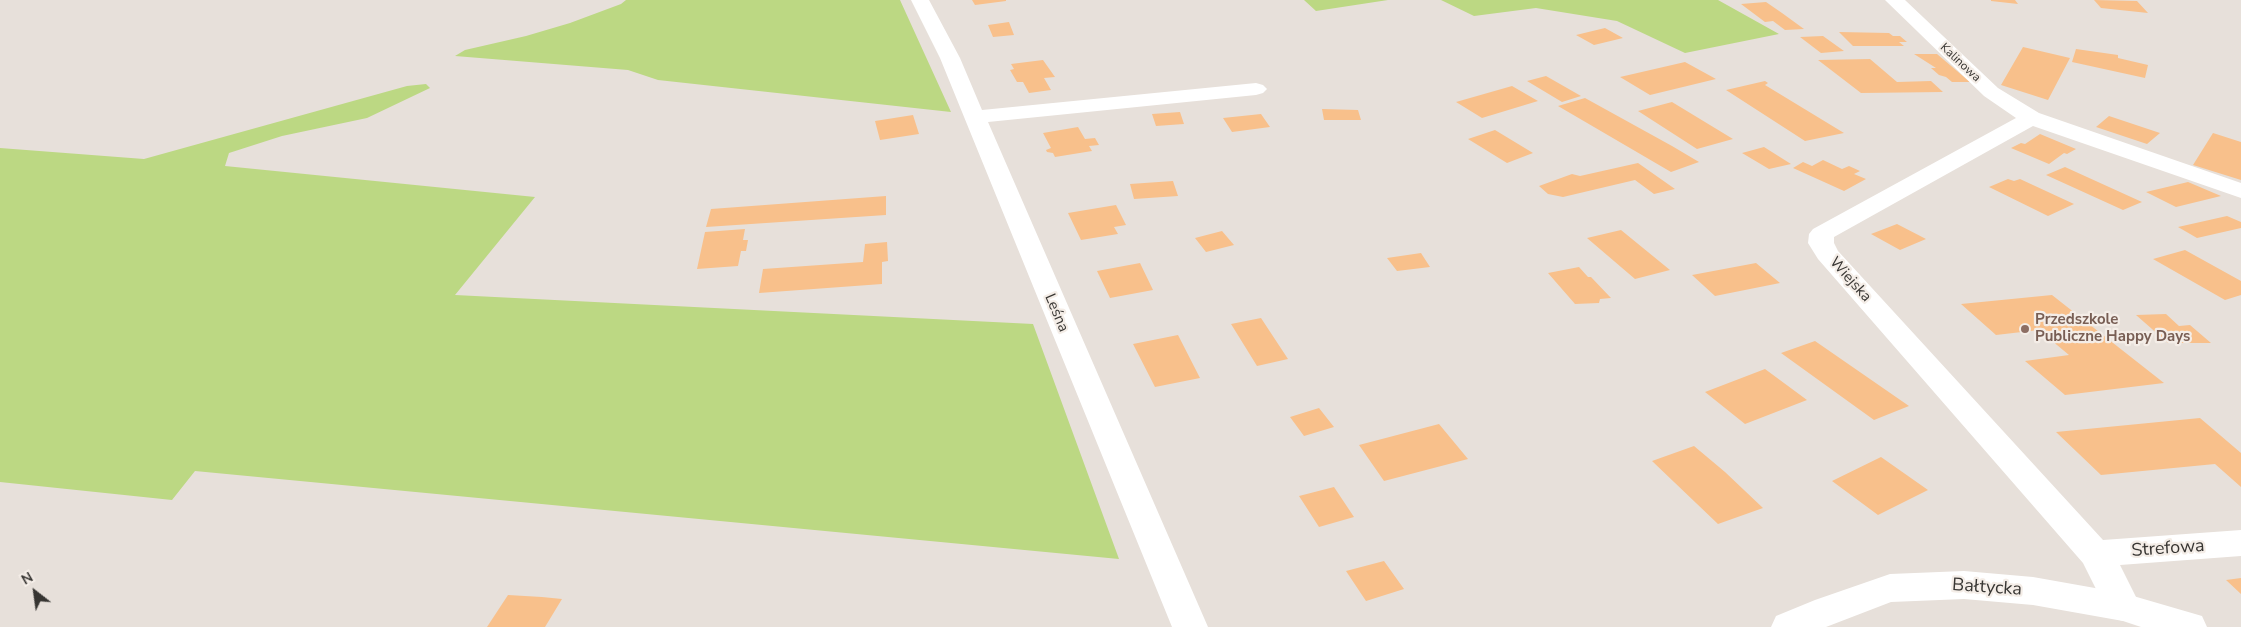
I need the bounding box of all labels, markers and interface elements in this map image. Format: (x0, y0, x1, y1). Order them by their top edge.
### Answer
street label: Kalinowa (1937, 41, 1983, 85)
street label: Wiejska (1825, 254, 1875, 306)
street label: Leśna (1040, 291, 1072, 335)
place label: Przedszkole Publiczne Happy Days (2035, 311, 2190, 346)
marker: Przedszkole Publiczne Happy Days (2019, 323, 2031, 335)
street label: Strefowa (2131, 536, 2205, 562)
north arrow (10, 567, 60, 617)
text: N (18, 568, 37, 589)
street label: Bałtycka (1951, 575, 2023, 601)

